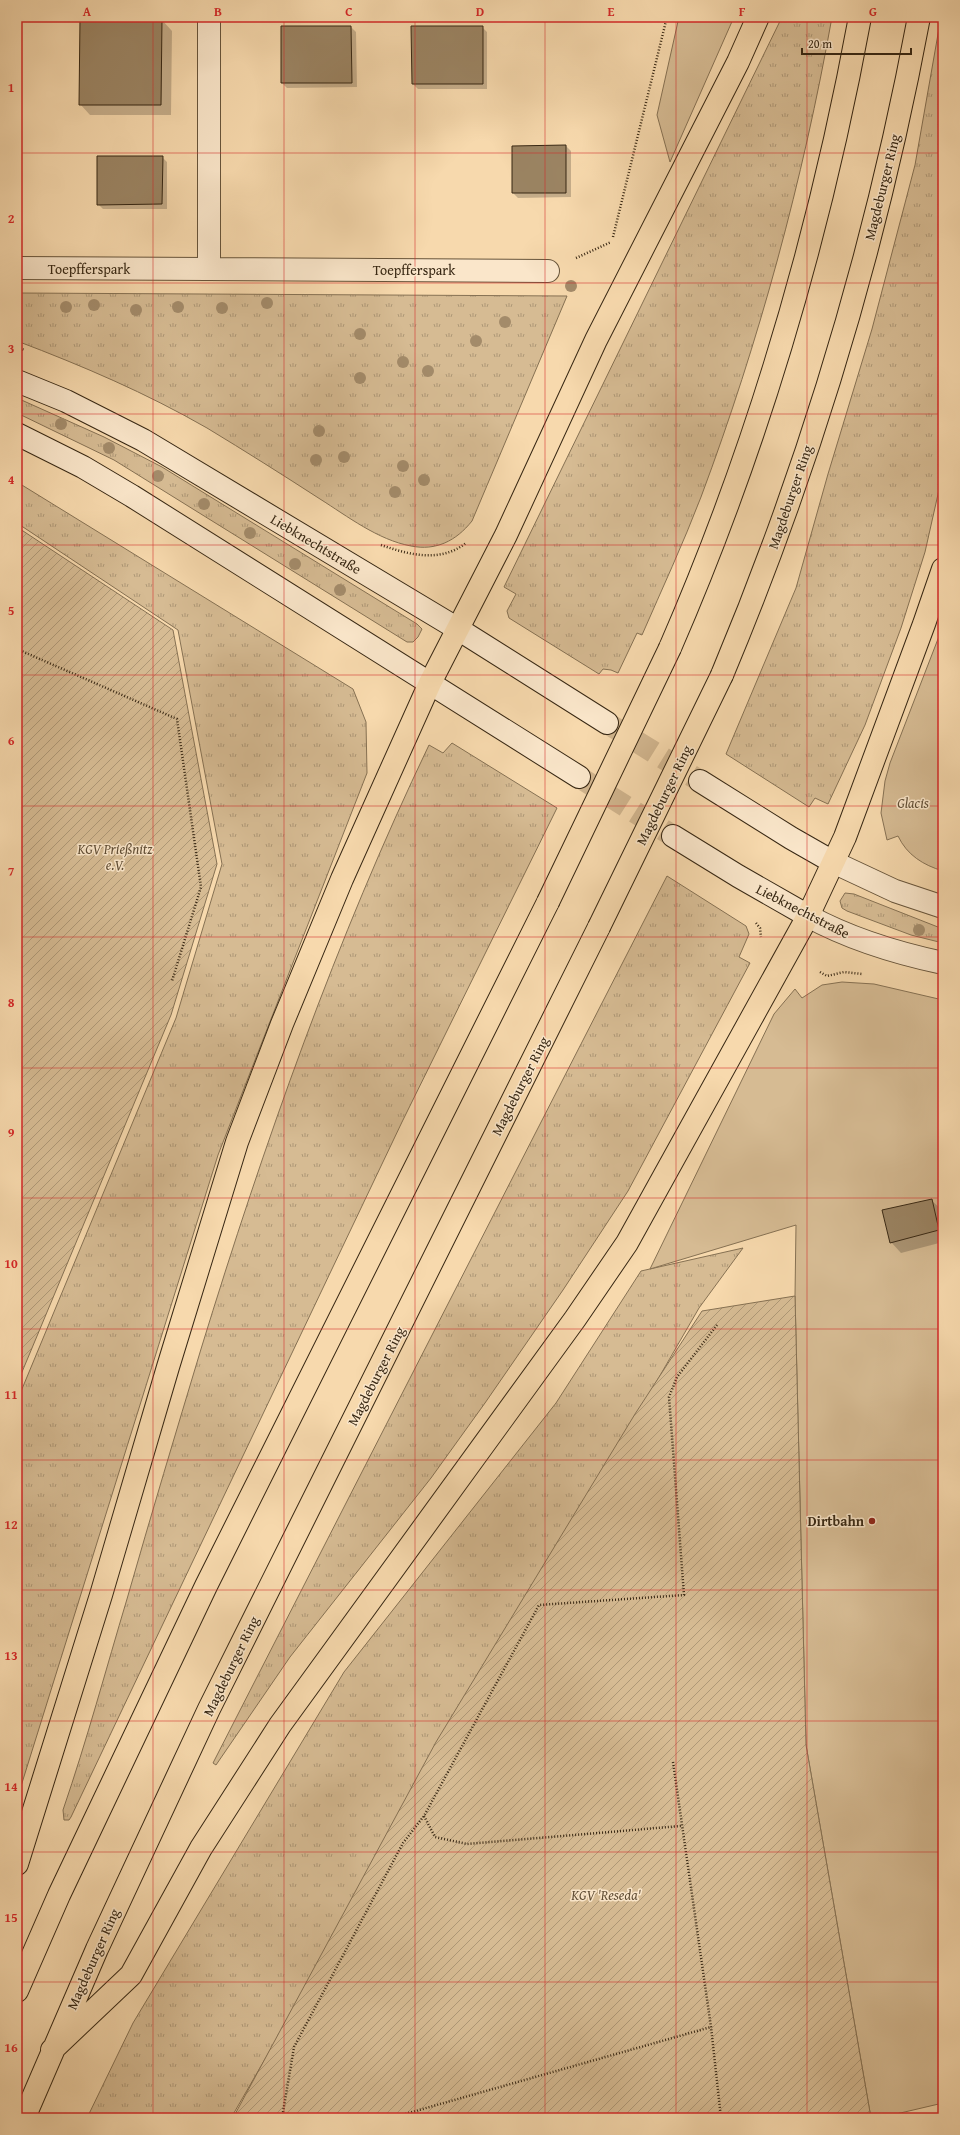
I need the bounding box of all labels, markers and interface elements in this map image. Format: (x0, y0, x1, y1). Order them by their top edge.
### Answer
text: A (83, 2, 92, 21)
text: B (214, 2, 222, 21)
text: C (345, 2, 353, 21)
text: D (476, 2, 484, 21)
text: E (608, 2, 615, 21)
text: F (739, 2, 746, 21)
text: G (869, 2, 877, 21)
scale bar (802, 30, 911, 56)
text: 20 m (808, 35, 832, 52)
text: 1 (8, 78, 14, 97)
street label: Magdeburger Ring (859, 132, 905, 242)
text: 2 (8, 209, 15, 228)
street label: Toepfferspark (48, 259, 131, 279)
street label: Toepfferspark (373, 260, 456, 280)
text: 3 (8, 339, 14, 358)
street label: Magdeburger Ring (763, 442, 817, 552)
text: 4 (8, 470, 15, 489)
street label: Liebknechtstraße (267, 509, 365, 579)
text: 5 (8, 601, 15, 620)
text: 6 (8, 731, 15, 750)
street label: Magdeburger Ring (631, 742, 697, 848)
park label: Glacis (897, 793, 929, 813)
park label: KGV Prießnitz e.V. (76, 839, 153, 875)
text: 7 (8, 862, 15, 881)
street label: Liebknechtstraße (753, 879, 854, 943)
text: 8 (8, 993, 15, 1012)
street label: Magdeburger Ring (486, 1033, 554, 1139)
text: 9 (8, 1123, 15, 1142)
text: 10 (4, 1254, 18, 1273)
street label: Magdeburger Ring (342, 1323, 410, 1429)
text: 11 (4, 1385, 18, 1404)
place label: Dirtbahn (807, 1511, 865, 1531)
text: 12 (4, 1515, 18, 1534)
marker: Dirtbahn (867, 1516, 877, 1526)
street label: Magdeburger Ring (198, 1613, 264, 1719)
text: 13 (4, 1646, 18, 1665)
text: 14 (4, 1777, 18, 1796)
park label: KGV 'Reseda' (570, 1885, 642, 1905)
street label: Magdeburger Ring (62, 1905, 124, 2013)
text: 15 (4, 1908, 18, 1927)
text: 16 (4, 2038, 18, 2057)

